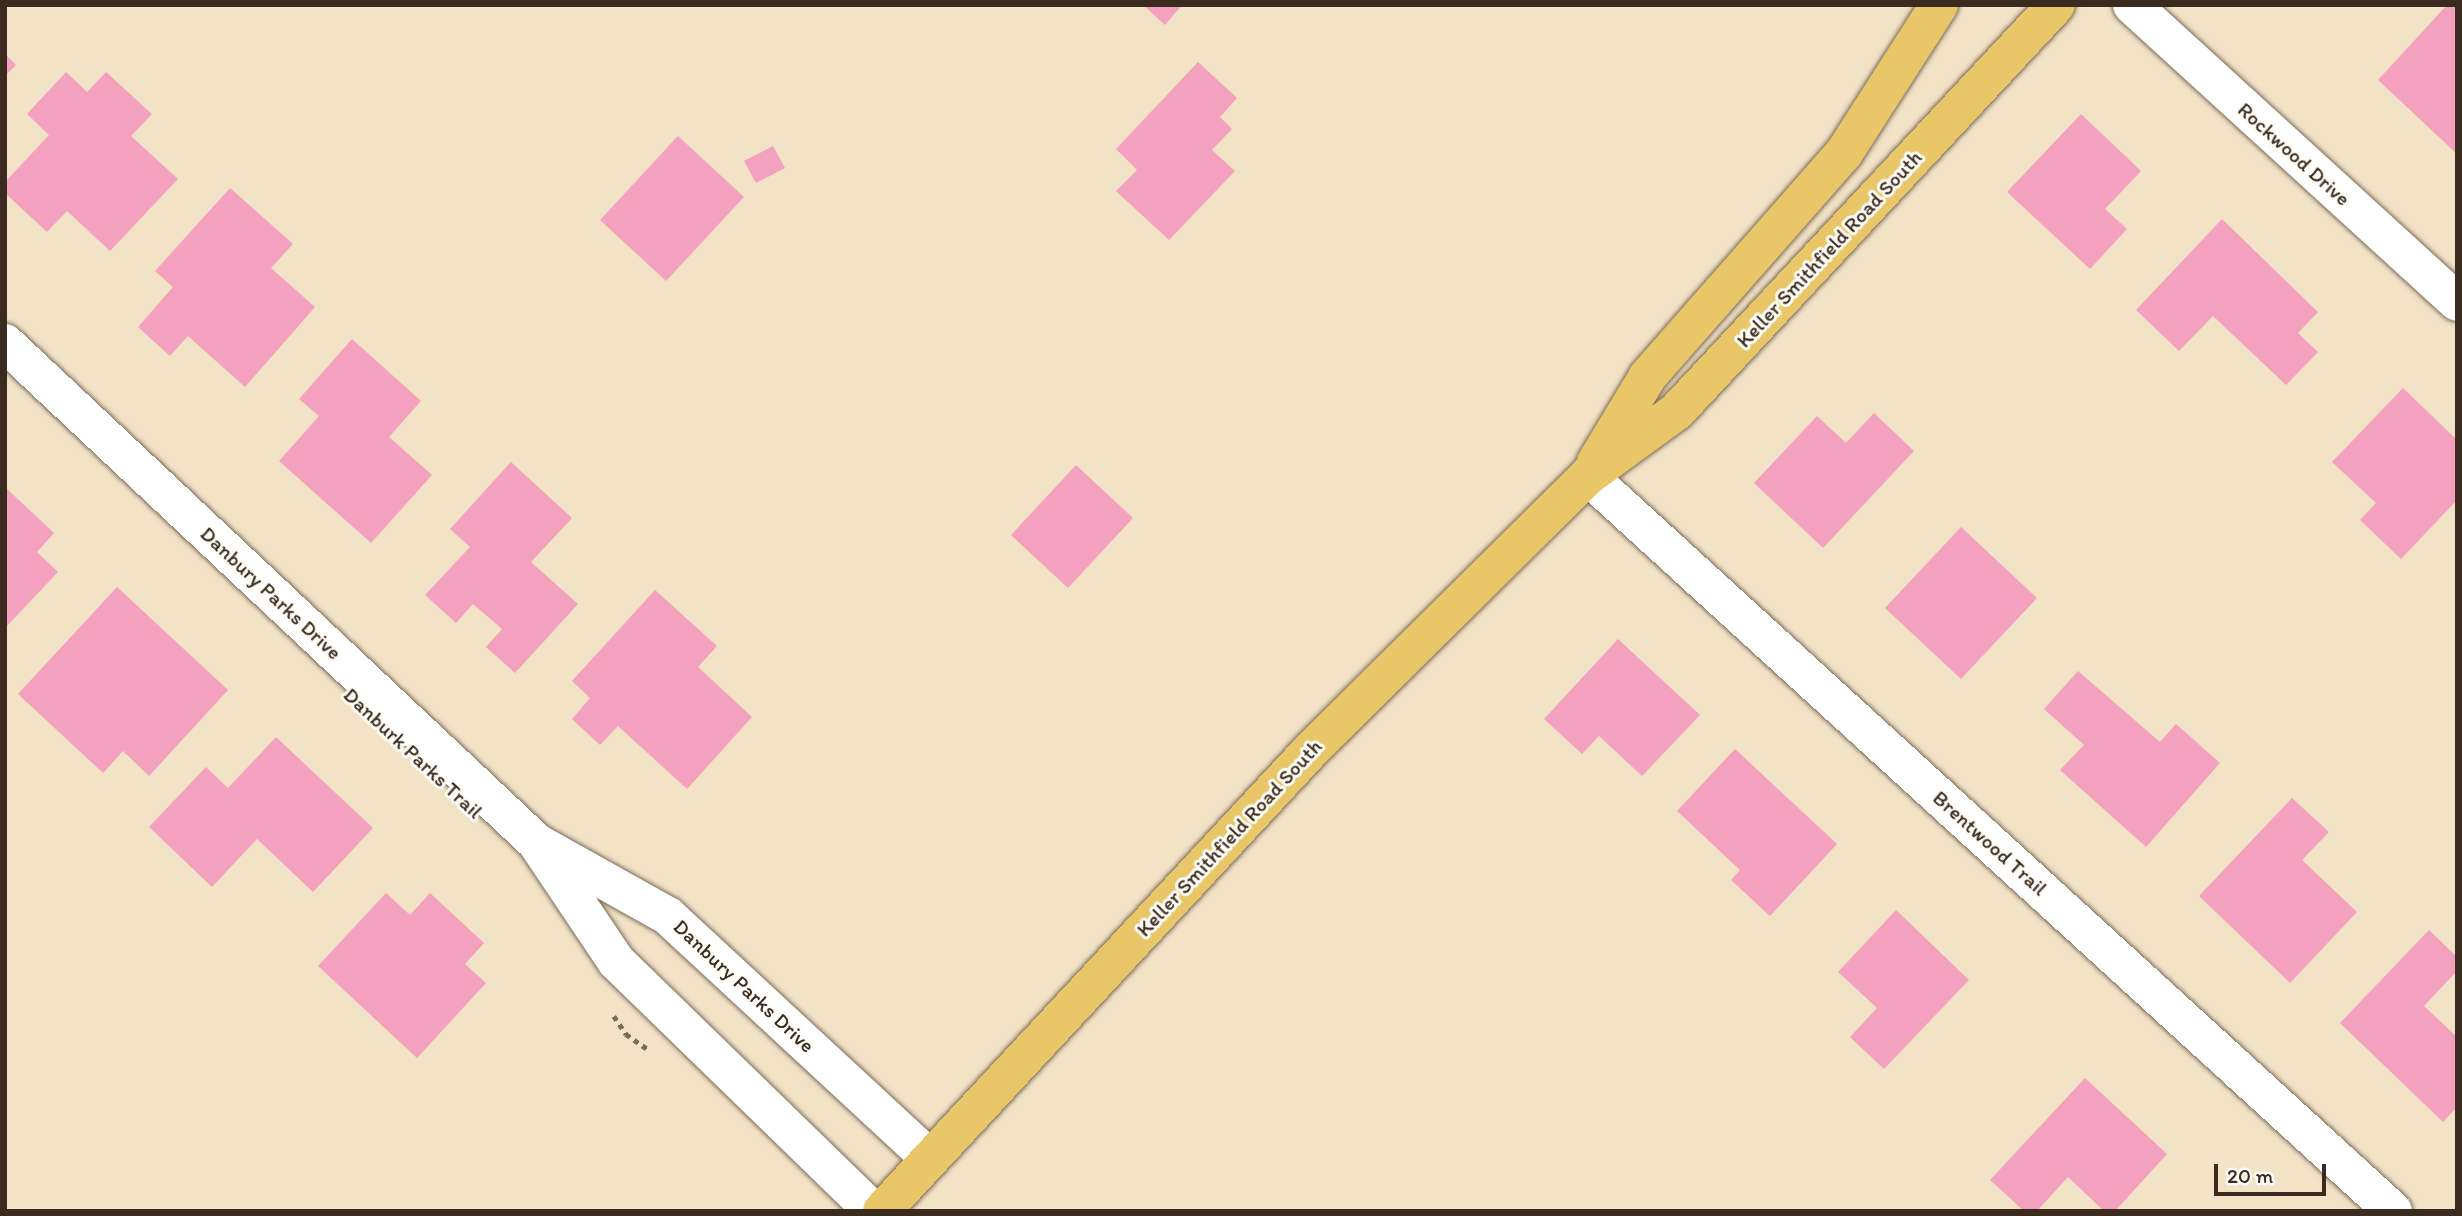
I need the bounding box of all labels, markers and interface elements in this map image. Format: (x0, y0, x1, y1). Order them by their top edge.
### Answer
street label: Rockwood Drive (2232, 97, 2356, 211)
street label: Keller Smithfield Road South (1731, 145, 1927, 353)
street label: Danbury Parks Drive (195, 521, 347, 665)
street label: Danburk Parks Trail (339, 683, 487, 823)
street label: Keller Smithfield Road South (1131, 734, 1327, 942)
street label: Brentwood Trail (1928, 786, 2052, 900)
street label: Danbury Parks Drive (668, 914, 820, 1058)
scale bar (2217, 1150, 2329, 1194)
text: 20 m (2227, 1163, 2273, 1188)

